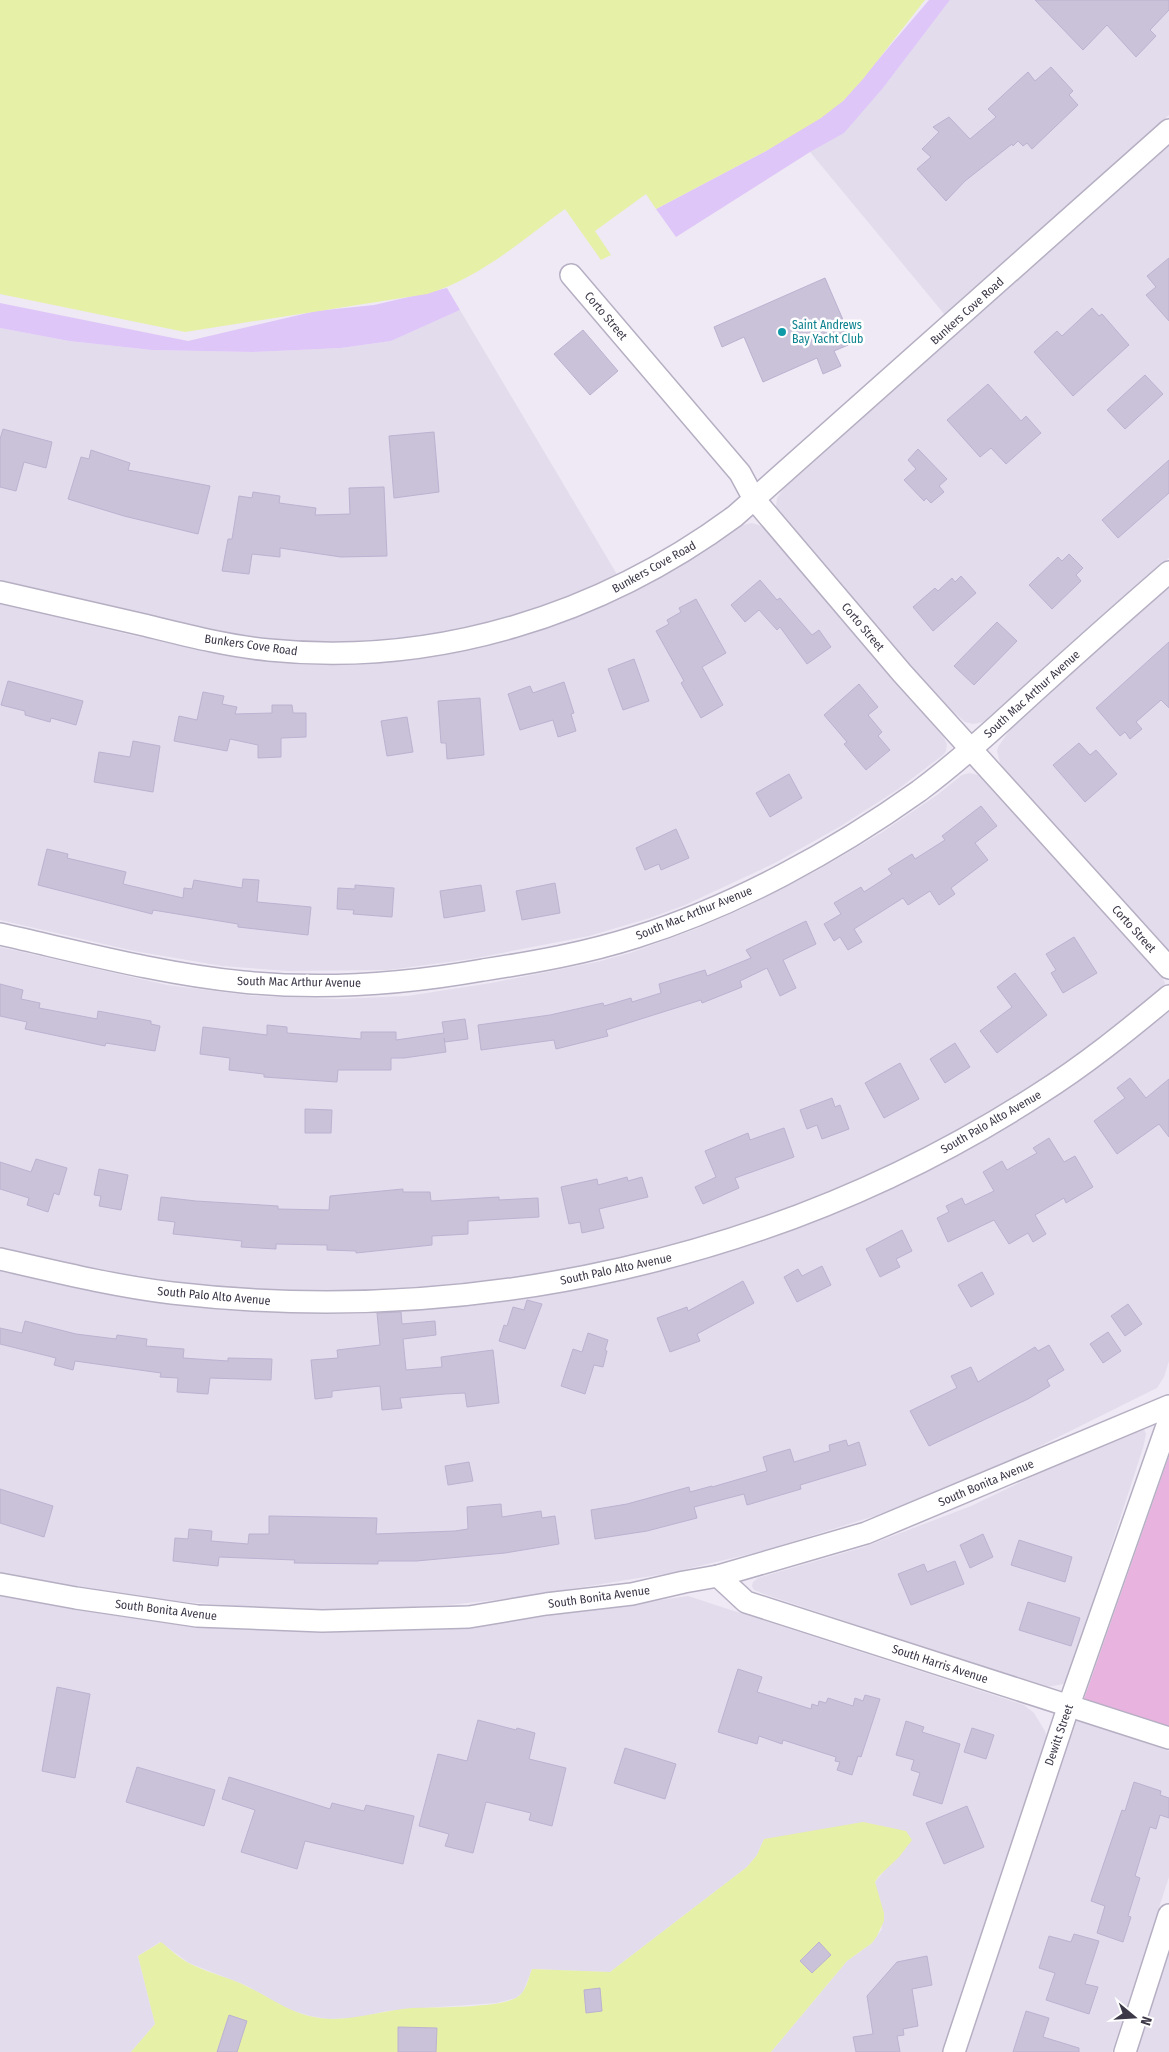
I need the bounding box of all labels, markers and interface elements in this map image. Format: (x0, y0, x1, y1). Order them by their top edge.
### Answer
street label: Bunkers Cove Road (928, 274, 1006, 348)
street label: Corto Street (582, 289, 630, 343)
place label: Saint Andrews Bay Yacht Club (792, 318, 863, 346)
marker: Saint Andrews Bay Yacht Club (776, 326, 788, 338)
street label: Bunkers Cove Road (610, 538, 698, 596)
street label: Corto Street (839, 600, 887, 654)
street label: Bunkers Cove Road (204, 632, 298, 658)
street label: South Mac Arthur Avenue (981, 647, 1083, 741)
street label: South Mac Arthur Avenue (634, 883, 754, 943)
street label: Corto Street (1109, 902, 1159, 956)
street label: South Mac Arthur Avenue (237, 974, 361, 990)
street label: South Palo Alto Avenue (938, 1087, 1044, 1156)
street label: South Palo Alto Avenue (559, 1250, 673, 1288)
street label: South Palo Alto Avenue (157, 1284, 271, 1308)
street label: South Bonita Avenue (936, 1457, 1036, 1509)
street label: South Bonita Avenue (547, 1583, 651, 1611)
street label: South Bonita Avenue (114, 1597, 218, 1623)
street label: South Harris Avenue (890, 1642, 990, 1686)
street label: Dewitt Street (1042, 1702, 1076, 1768)
north arrow (1109, 1992, 1159, 2042)
text: N (1137, 2014, 1155, 2027)

